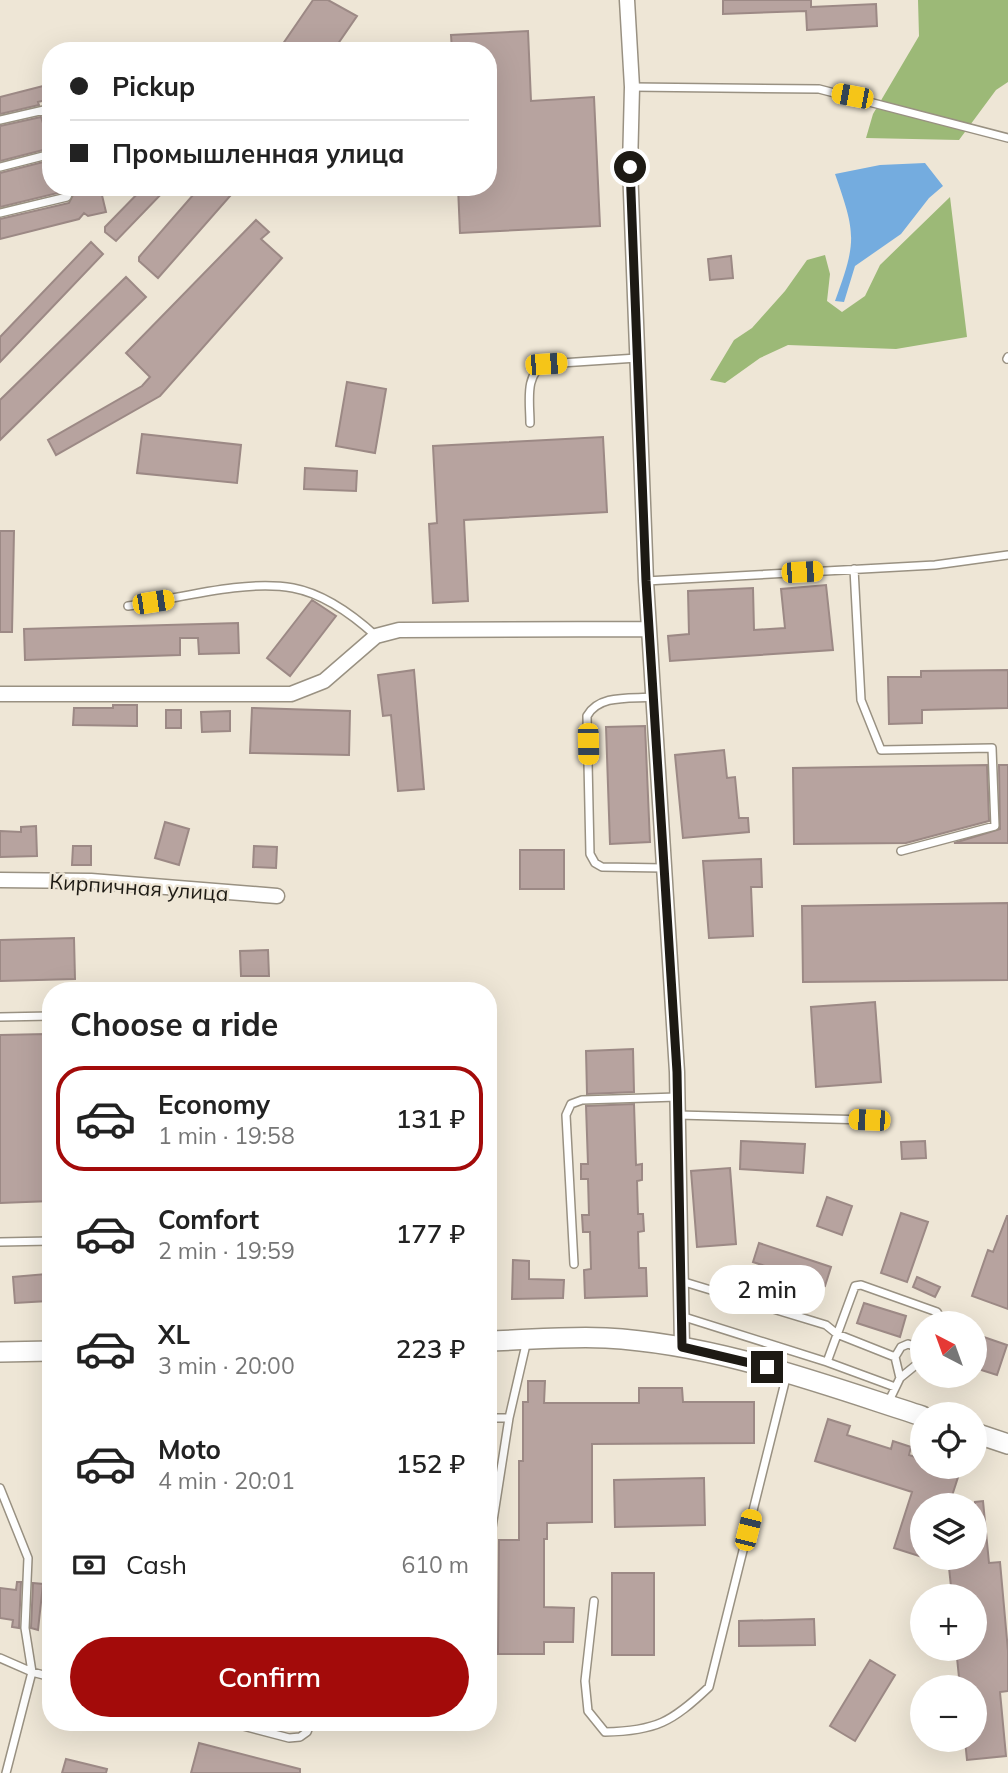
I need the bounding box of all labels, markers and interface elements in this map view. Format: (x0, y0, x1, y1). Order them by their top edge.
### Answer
text: Pickup (112, 70, 195, 103)
car (830, 82, 875, 110)
text: Промышленная улица (112, 137, 405, 170)
route start (614, 151, 646, 183)
car (525, 352, 568, 376)
car (781, 560, 824, 584)
car (131, 588, 176, 616)
car (578, 723, 599, 765)
street label: Кирпичная улица (49, 868, 229, 906)
text: Choose a ride (70, 1004, 278, 1044)
icon: car (74, 1087, 137, 1150)
text: Economy (158, 1088, 270, 1121)
text: 131 ₽ (396, 1102, 465, 1135)
car (848, 1109, 891, 1131)
text: 1 min · 19:58 (158, 1121, 295, 1150)
icon: car (74, 1202, 137, 1265)
text: Comfort (158, 1203, 259, 1236)
text: 177 ₽ (396, 1217, 465, 1250)
text: 2 min · 19:59 (158, 1236, 295, 1265)
callout: 2 min (709, 1266, 825, 1314)
text: 2 min (737, 1275, 797, 1304)
north arrow (910, 1311, 987, 1388)
map controls (910, 1311, 987, 1752)
icon: car (74, 1317, 137, 1380)
text: XL (158, 1318, 190, 1351)
text: 223 ₽ (396, 1332, 465, 1365)
text: 3 min · 20:00 (158, 1351, 295, 1380)
route end (751, 1351, 783, 1383)
button: locate (910, 1402, 987, 1479)
icon: car (74, 1432, 137, 1495)
text: Moto (158, 1433, 221, 1466)
text: 152 ₽ (396, 1447, 465, 1480)
text: 4 min · 20:01 (158, 1466, 295, 1495)
button: layers (910, 1493, 987, 1570)
car (733, 1507, 764, 1553)
icon: cash (70, 1546, 108, 1584)
text: Cash (126, 1548, 187, 1581)
text: 610 m (401, 1550, 469, 1579)
button: + (910, 1584, 987, 1661)
button: Confirm (70, 1637, 469, 1717)
button: − (910, 1675, 987, 1752)

